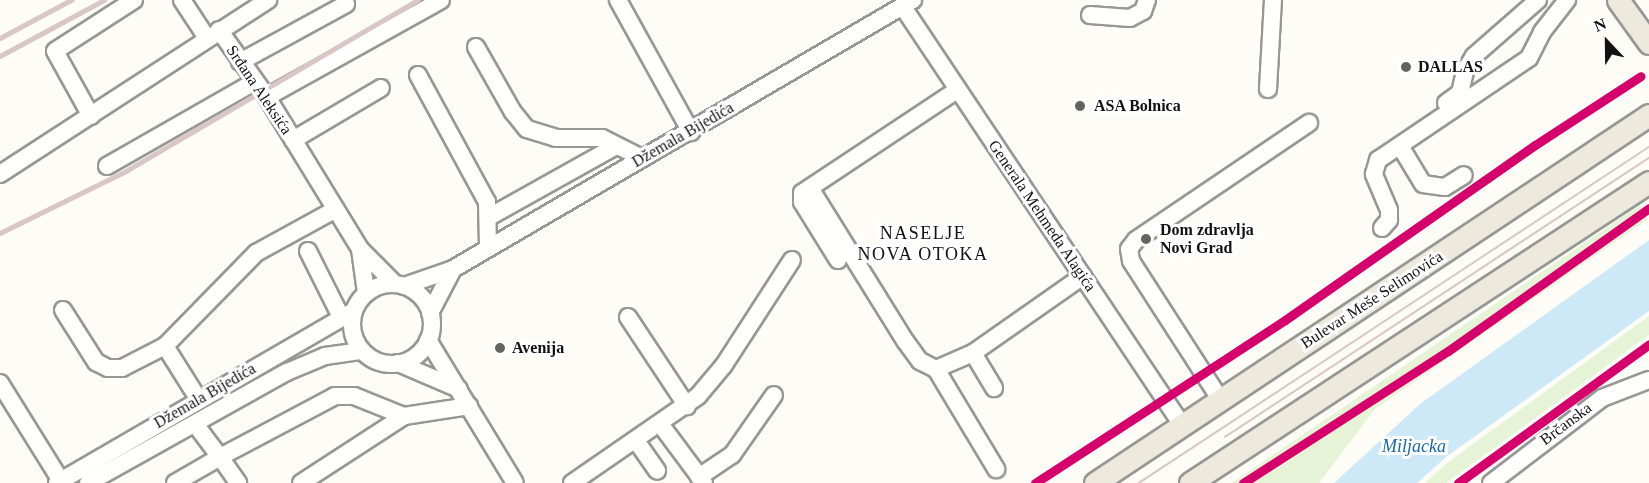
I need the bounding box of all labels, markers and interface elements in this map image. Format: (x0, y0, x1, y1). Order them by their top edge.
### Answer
north arrow (1577, 12, 1637, 72)
text: N (1592, 15, 1609, 35)
street label: Srđana Aleksića (222, 41, 296, 139)
place label: DALLAS (1418, 57, 1483, 77)
marker: DALLAS (1399, 60, 1413, 74)
place label: ASA Bolnica (1094, 96, 1182, 116)
marker: ASA Bolnica (1071, 97, 1089, 115)
street label: Džemala Bijedića (629, 98, 737, 172)
street label: Generala Mehmeda Alagića (984, 136, 1100, 296)
place label: Dom zdravlja Novi Grad (1160, 220, 1254, 258)
district label: NASELJE NOVA OTOKA (857, 223, 989, 266)
marker: Dom zdravlja Novi Grad (1137, 230, 1155, 248)
street label: Bulevar Meše Selimovića (1297, 247, 1447, 353)
place label: Avenija (512, 338, 564, 358)
marker: Avenija (493, 341, 507, 355)
street label: Džemala Bijedića (151, 359, 259, 433)
street label: Brčanska (1536, 398, 1596, 450)
water label: Miljacka (1382, 435, 1446, 457)

